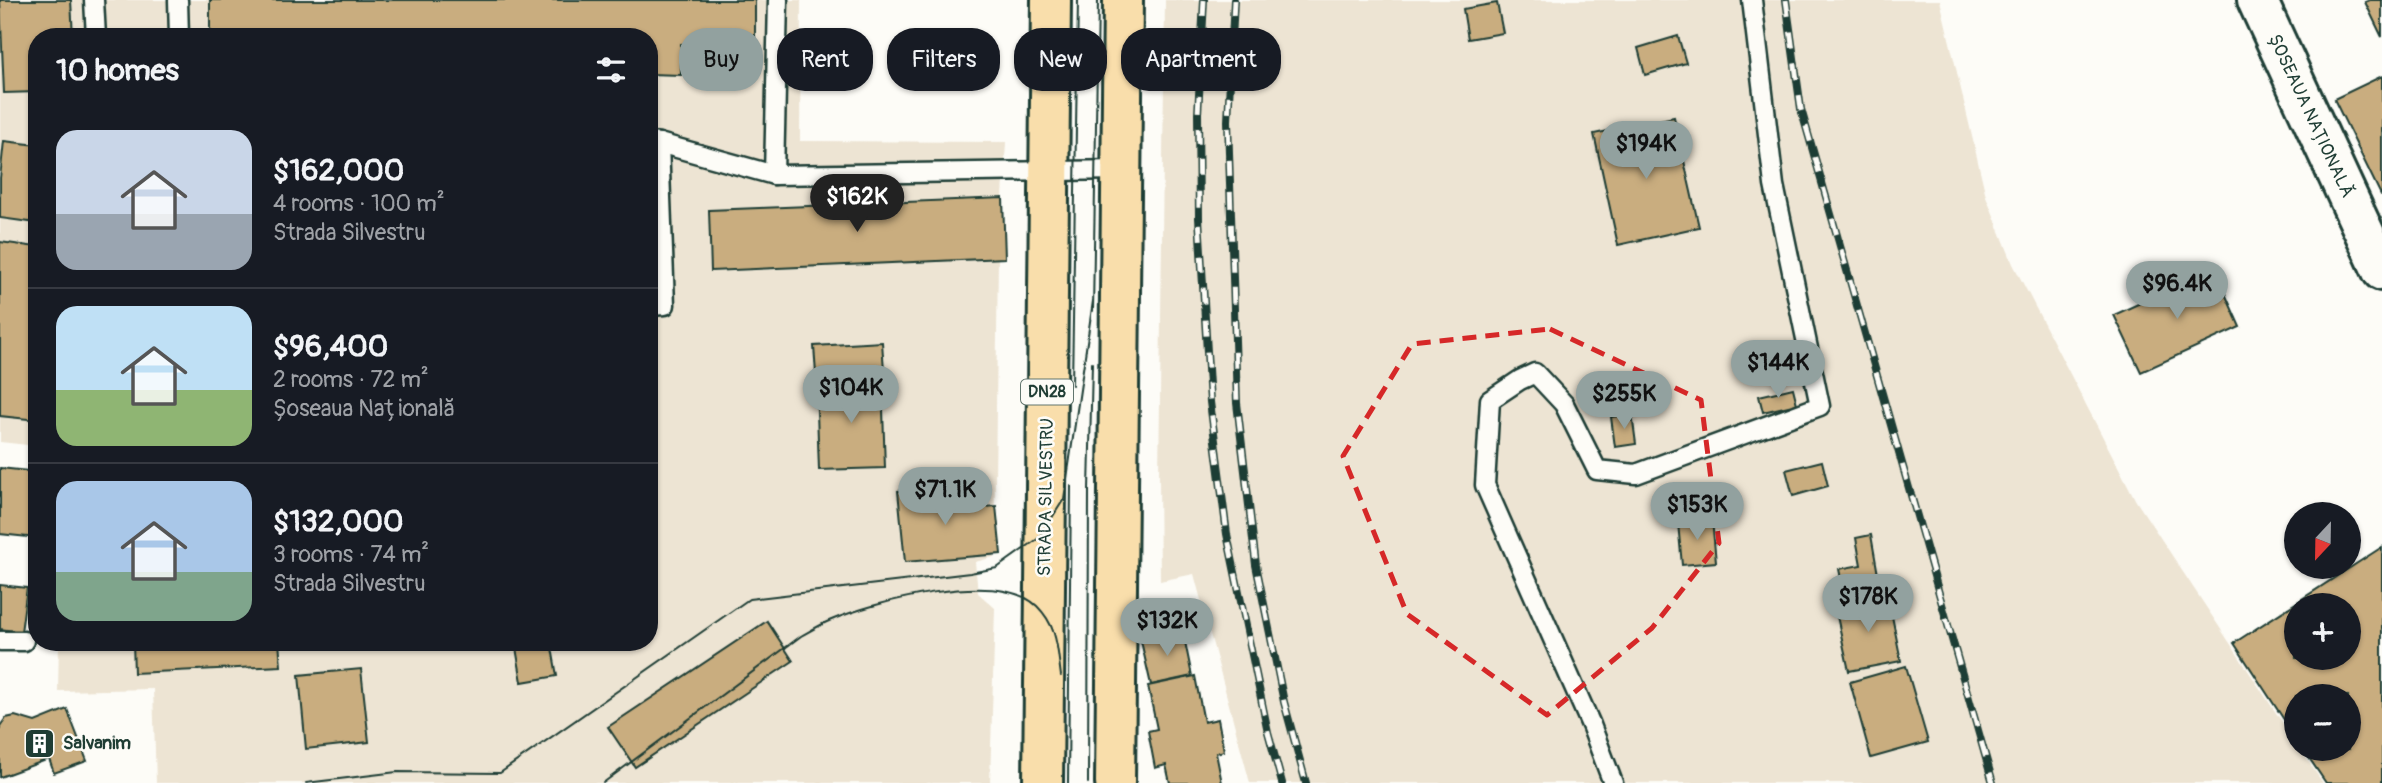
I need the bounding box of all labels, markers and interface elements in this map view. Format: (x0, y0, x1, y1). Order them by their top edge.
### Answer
chip: Buy (679, 28, 763, 91)
chip: Rent (777, 28, 873, 91)
chip: Filters (887, 28, 1000, 91)
chip: New (1014, 28, 1107, 91)
chip: Apartment (1121, 28, 1281, 91)
street label: ȘOSEAUA NAȚIONALĂ (2263, 31, 2359, 201)
icon: filters (592, 51, 630, 89)
text: 10 homes (56, 52, 179, 89)
pin: $194K (1597, 122, 1695, 181)
text: $194K (1616, 129, 1676, 158)
text: $162,000 (273, 152, 404, 189)
icon: home (112, 158, 196, 242)
pin: $162K (808, 174, 906, 234)
text: $162K (826, 182, 888, 211)
text: 4 rooms · 100 m² (273, 189, 445, 218)
text: Strada Silvestru (273, 218, 426, 247)
pin: $96.4K (2120, 262, 2234, 321)
text: $96.4K (2142, 269, 2212, 298)
text: $96,400 (273, 328, 388, 365)
icon: home (112, 334, 196, 418)
pin: $144K (1729, 340, 1827, 400)
text: $144K (1747, 348, 1809, 377)
text: 2 rooms · 72 m² (273, 365, 429, 394)
pin: $104K (802, 366, 900, 425)
pin: $255K (1575, 372, 1673, 431)
text: $104K (819, 373, 883, 402)
text: $255K (1592, 379, 1656, 408)
road number: DN28 (1021, 380, 1073, 404)
text: Șoseaua Națională (273, 394, 456, 423)
street label: STRADA SILVESTRU (1033, 418, 1059, 576)
pin: $71.1K (888, 468, 1002, 527)
text: $71.1K (914, 475, 976, 504)
pin: $153K (1648, 482, 1746, 542)
text: $153K (1667, 490, 1727, 519)
north arrow (2284, 502, 2361, 579)
map controls (2284, 502, 2361, 761)
text: $132,000 (273, 503, 404, 540)
icon: home (112, 509, 196, 593)
text: 3 rooms · 74 m² (273, 540, 429, 569)
text: Strada Silvestru (273, 569, 426, 598)
pin: $178K (1819, 574, 1917, 634)
text: $178K (1838, 582, 1898, 611)
button: + (2284, 593, 2361, 670)
pin: $132K (1118, 598, 1216, 658)
text: $132K (1136, 606, 1198, 635)
button: − (2284, 684, 2361, 761)
building icon: Salvanim (23, 726, 57, 760)
place label: Salvanim (63, 732, 131, 755)

